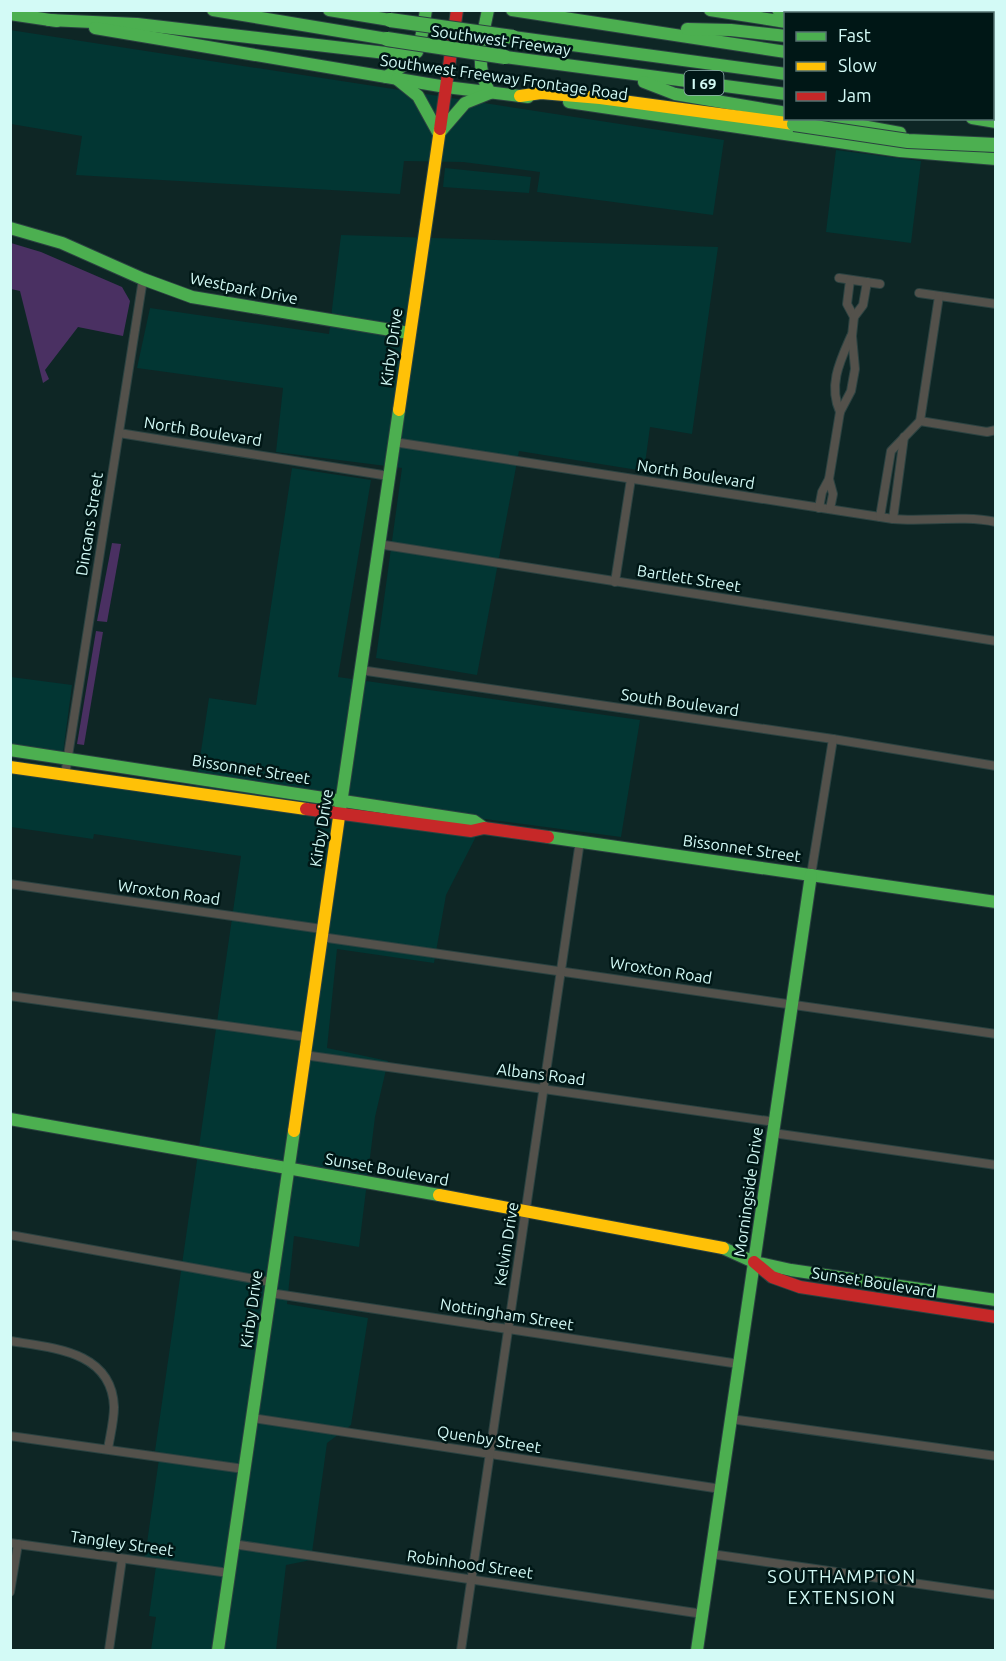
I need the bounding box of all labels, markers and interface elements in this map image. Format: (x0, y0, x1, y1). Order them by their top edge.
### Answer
legend (784, 12, 994, 120)
street label: Southwest Freeway (430, 21, 572, 59)
text: Fast (838, 25, 871, 45)
street label: Southwest Freeway Frontage Road (379, 51, 629, 103)
text: Slow (838, 55, 877, 75)
road number: I 69 (684, 71, 724, 95)
text: Jam (838, 85, 872, 105)
street label: Westpark Drive (188, 269, 300, 307)
street label: Kirby Drive (377, 307, 405, 387)
street label: North Boulevard (143, 413, 263, 449)
street label: North Boulevard (636, 456, 756, 492)
street label: Dincans Street (72, 470, 106, 577)
street label: Bartlett Street (636, 561, 743, 595)
street label: South Boulevard (620, 685, 740, 719)
street label: Bissonnet Street (191, 751, 312, 787)
street label: Kirby Drive (306, 788, 336, 868)
street label: Bissonnet Street (682, 831, 803, 865)
street label: Wroxton Road (117, 876, 221, 908)
street label: Wroxton Road (609, 953, 713, 987)
street label: Albans Road (496, 1060, 586, 1088)
street label: Morningside Drive (730, 1126, 766, 1258)
street label: Sunset Boulevard (324, 1149, 450, 1189)
street label: Kelvin Drive (490, 1201, 522, 1287)
street label: Sunset Boulevard (811, 1263, 937, 1301)
street label: Kirby Drive (237, 1269, 265, 1349)
street label: Nottingham Street (439, 1295, 576, 1334)
street label: Quenby Street (436, 1422, 543, 1456)
street label: Tangley Street (69, 1527, 175, 1559)
street label: Robinhood Street (406, 1546, 535, 1582)
district label: SOUTHAMPTON EXTENSION (767, 1566, 917, 1607)

